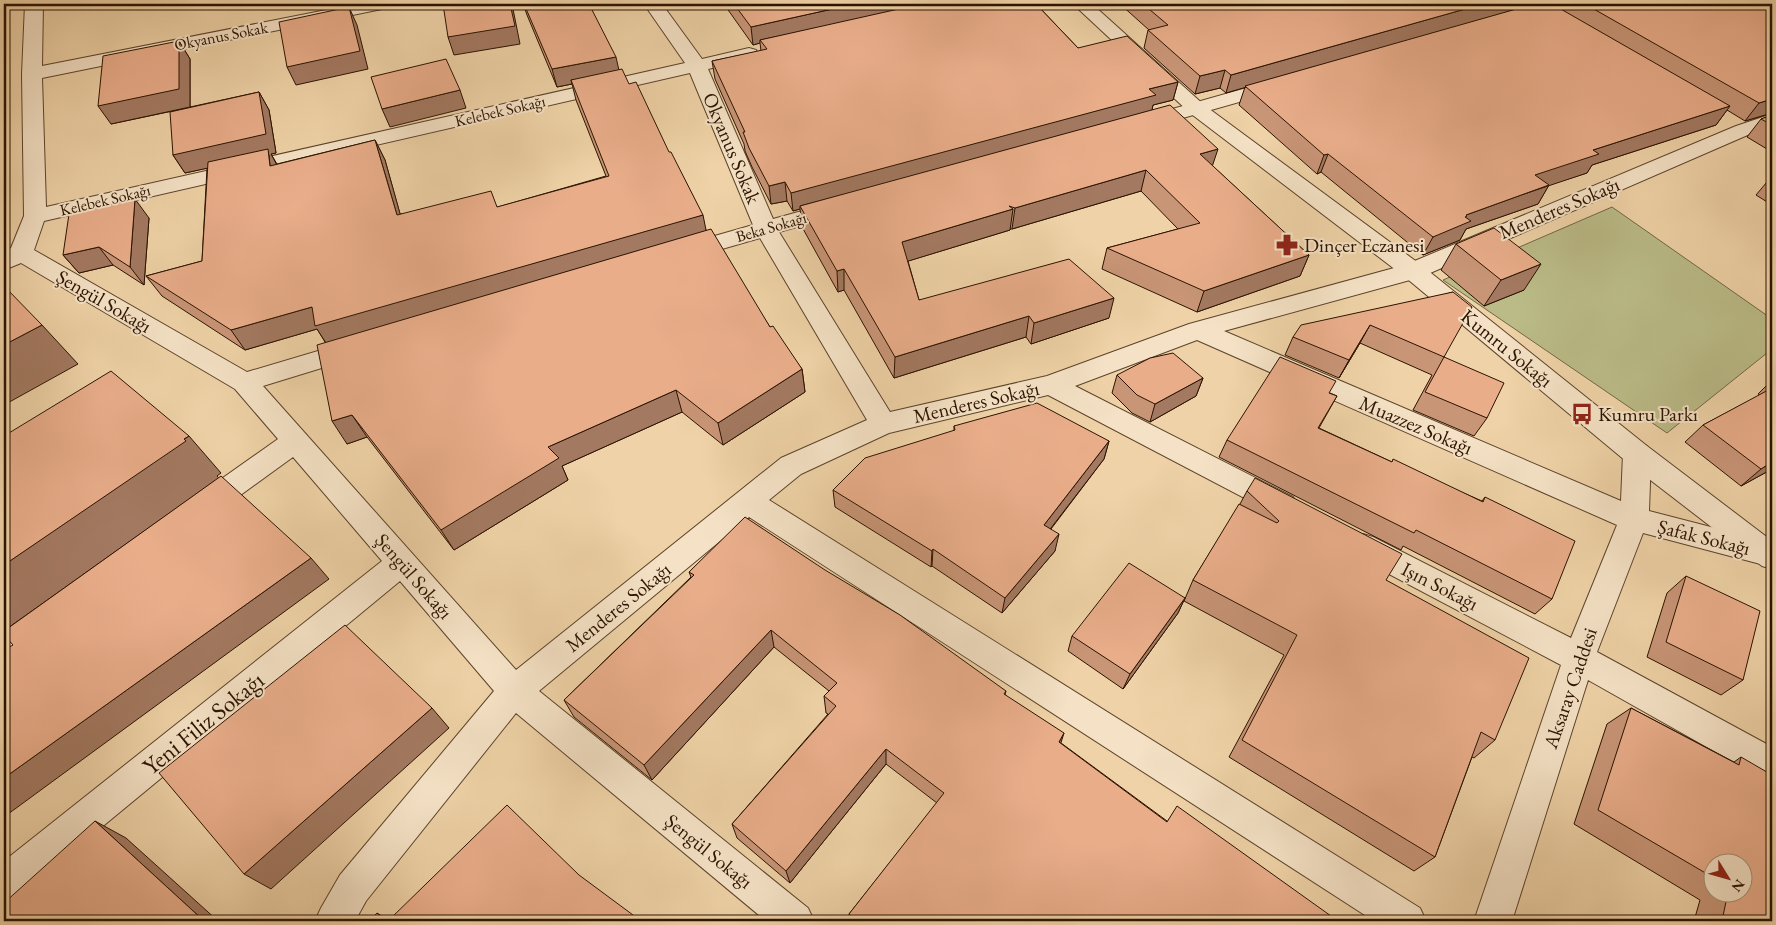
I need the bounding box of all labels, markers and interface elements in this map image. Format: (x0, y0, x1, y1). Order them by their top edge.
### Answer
street label: Okyanus Sokak (173, 17, 270, 55)
street label: Okyanus Sokak (697, 88, 767, 208)
street label: Kelebek Sokağı (453, 90, 547, 132)
street label: Menderes Sokağı (1495, 171, 1623, 245)
street label: Kelebek Sokağı (58, 179, 152, 221)
street label: Beka Sokağı (733, 207, 809, 247)
pharmacy icon: Dinçer Eczanesi (1274, 232, 1300, 258)
place label: Dinçer Eczanesi (1304, 232, 1425, 258)
street label: Şengül Sokağı (52, 263, 156, 339)
street label: Kumru Sokağı (1456, 303, 1558, 393)
street label: Menderes Sokağı (910, 375, 1042, 429)
street label: Muazzez Sokağı (1355, 390, 1477, 461)
bus stop icon: Kumru Parkı (1569, 401, 1595, 427)
place label: Kumru Parkı (1598, 401, 1698, 427)
street label: Şafak Sokağı (1655, 513, 1753, 561)
street label: Şengül Sokağı (370, 528, 459, 624)
street label: Menderes Sokağı (560, 556, 676, 658)
street label: Işın Sokağı (1397, 556, 1483, 616)
street label: Aksaray Caddesi (1537, 624, 1603, 753)
street label: Yeni Filiz Sokağı (136, 664, 270, 782)
street label: Şengül Sokağı (660, 808, 758, 894)
north arrow (1704, 852, 1754, 902)
text: N (1727, 876, 1749, 896)

